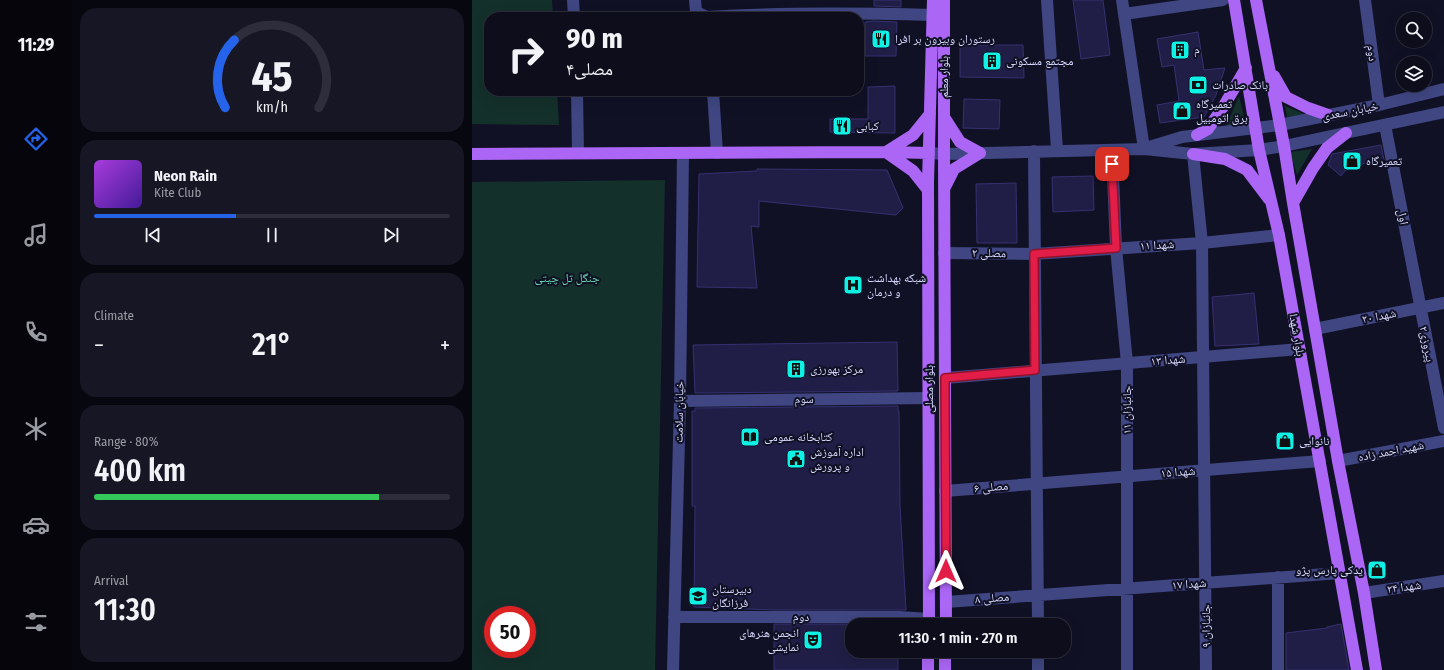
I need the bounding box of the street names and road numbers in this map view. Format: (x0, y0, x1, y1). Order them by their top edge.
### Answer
street label: دوم (1363, 44, 1380, 62)
street label: بلوار معلم (937, 56, 952, 98)
street label: خیابان سعدی (1321, 99, 1380, 124)
street label: اول (1395, 208, 1411, 226)
street label: شهدا ۱۱ (1139, 237, 1175, 253)
street label: مصلی ۲ (972, 246, 1006, 260)
street label: شهدا ۲۰ (1361, 306, 1397, 326)
street label: بلوار شهدا (1286, 313, 1308, 358)
street label: پیروزی۲ (1416, 325, 1437, 364)
street label: شهدا ۱۳ (1150, 352, 1186, 368)
street label: بلوار مصلی (922, 365, 936, 413)
street label: خیابان سلامت (671, 381, 687, 443)
street label: جانبازان ۱۱ (1120, 385, 1134, 434)
street label: سوم (794, 392, 814, 407)
street label: شهید احمد زاده (1357, 438, 1425, 464)
street label: شهدا ۱۵ (1160, 464, 1196, 480)
street label: مصلی ۶ (973, 479, 1009, 495)
street label: شهدا ۱۷ (1171, 576, 1207, 592)
street label: شهدا ۲۴ (1386, 578, 1422, 596)
street label: مصلی ۸ (974, 590, 1010, 606)
street label: جانبازان ۹ (1199, 604, 1213, 648)
street label: دوم (793, 610, 809, 625)

